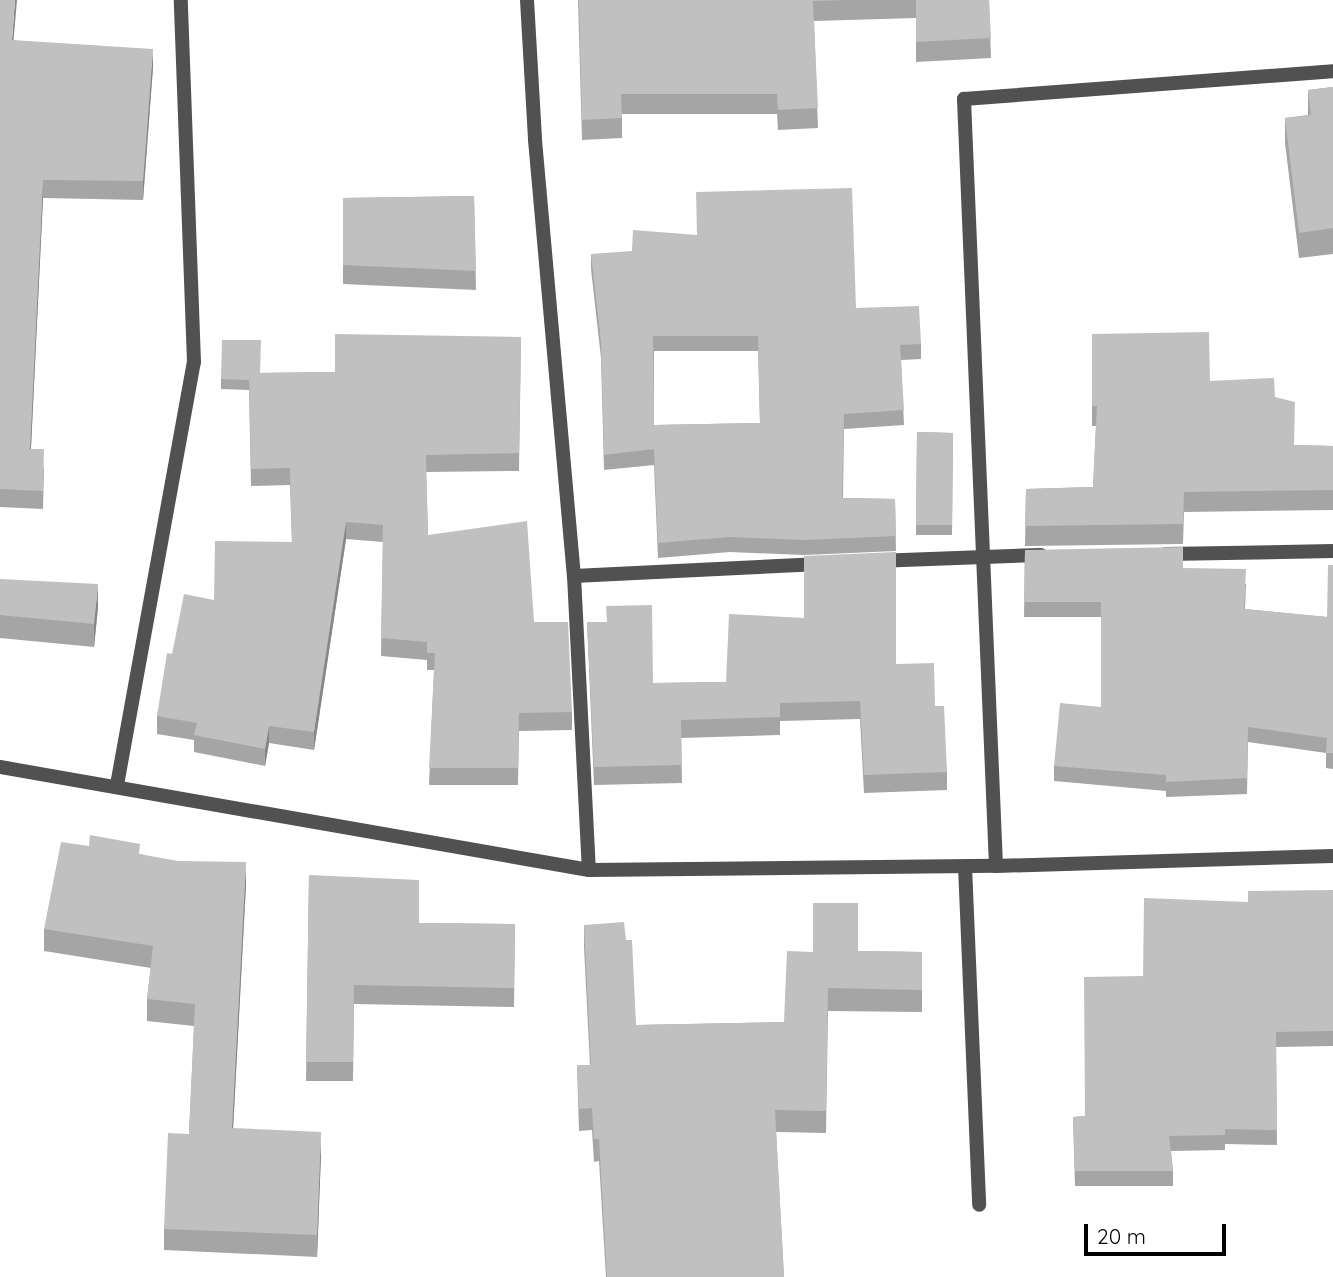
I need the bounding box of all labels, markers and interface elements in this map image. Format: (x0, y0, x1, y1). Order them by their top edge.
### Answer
scale bar (1088, 1210, 1230, 1254)
text: 20 m (1097, 1223, 1146, 1249)

